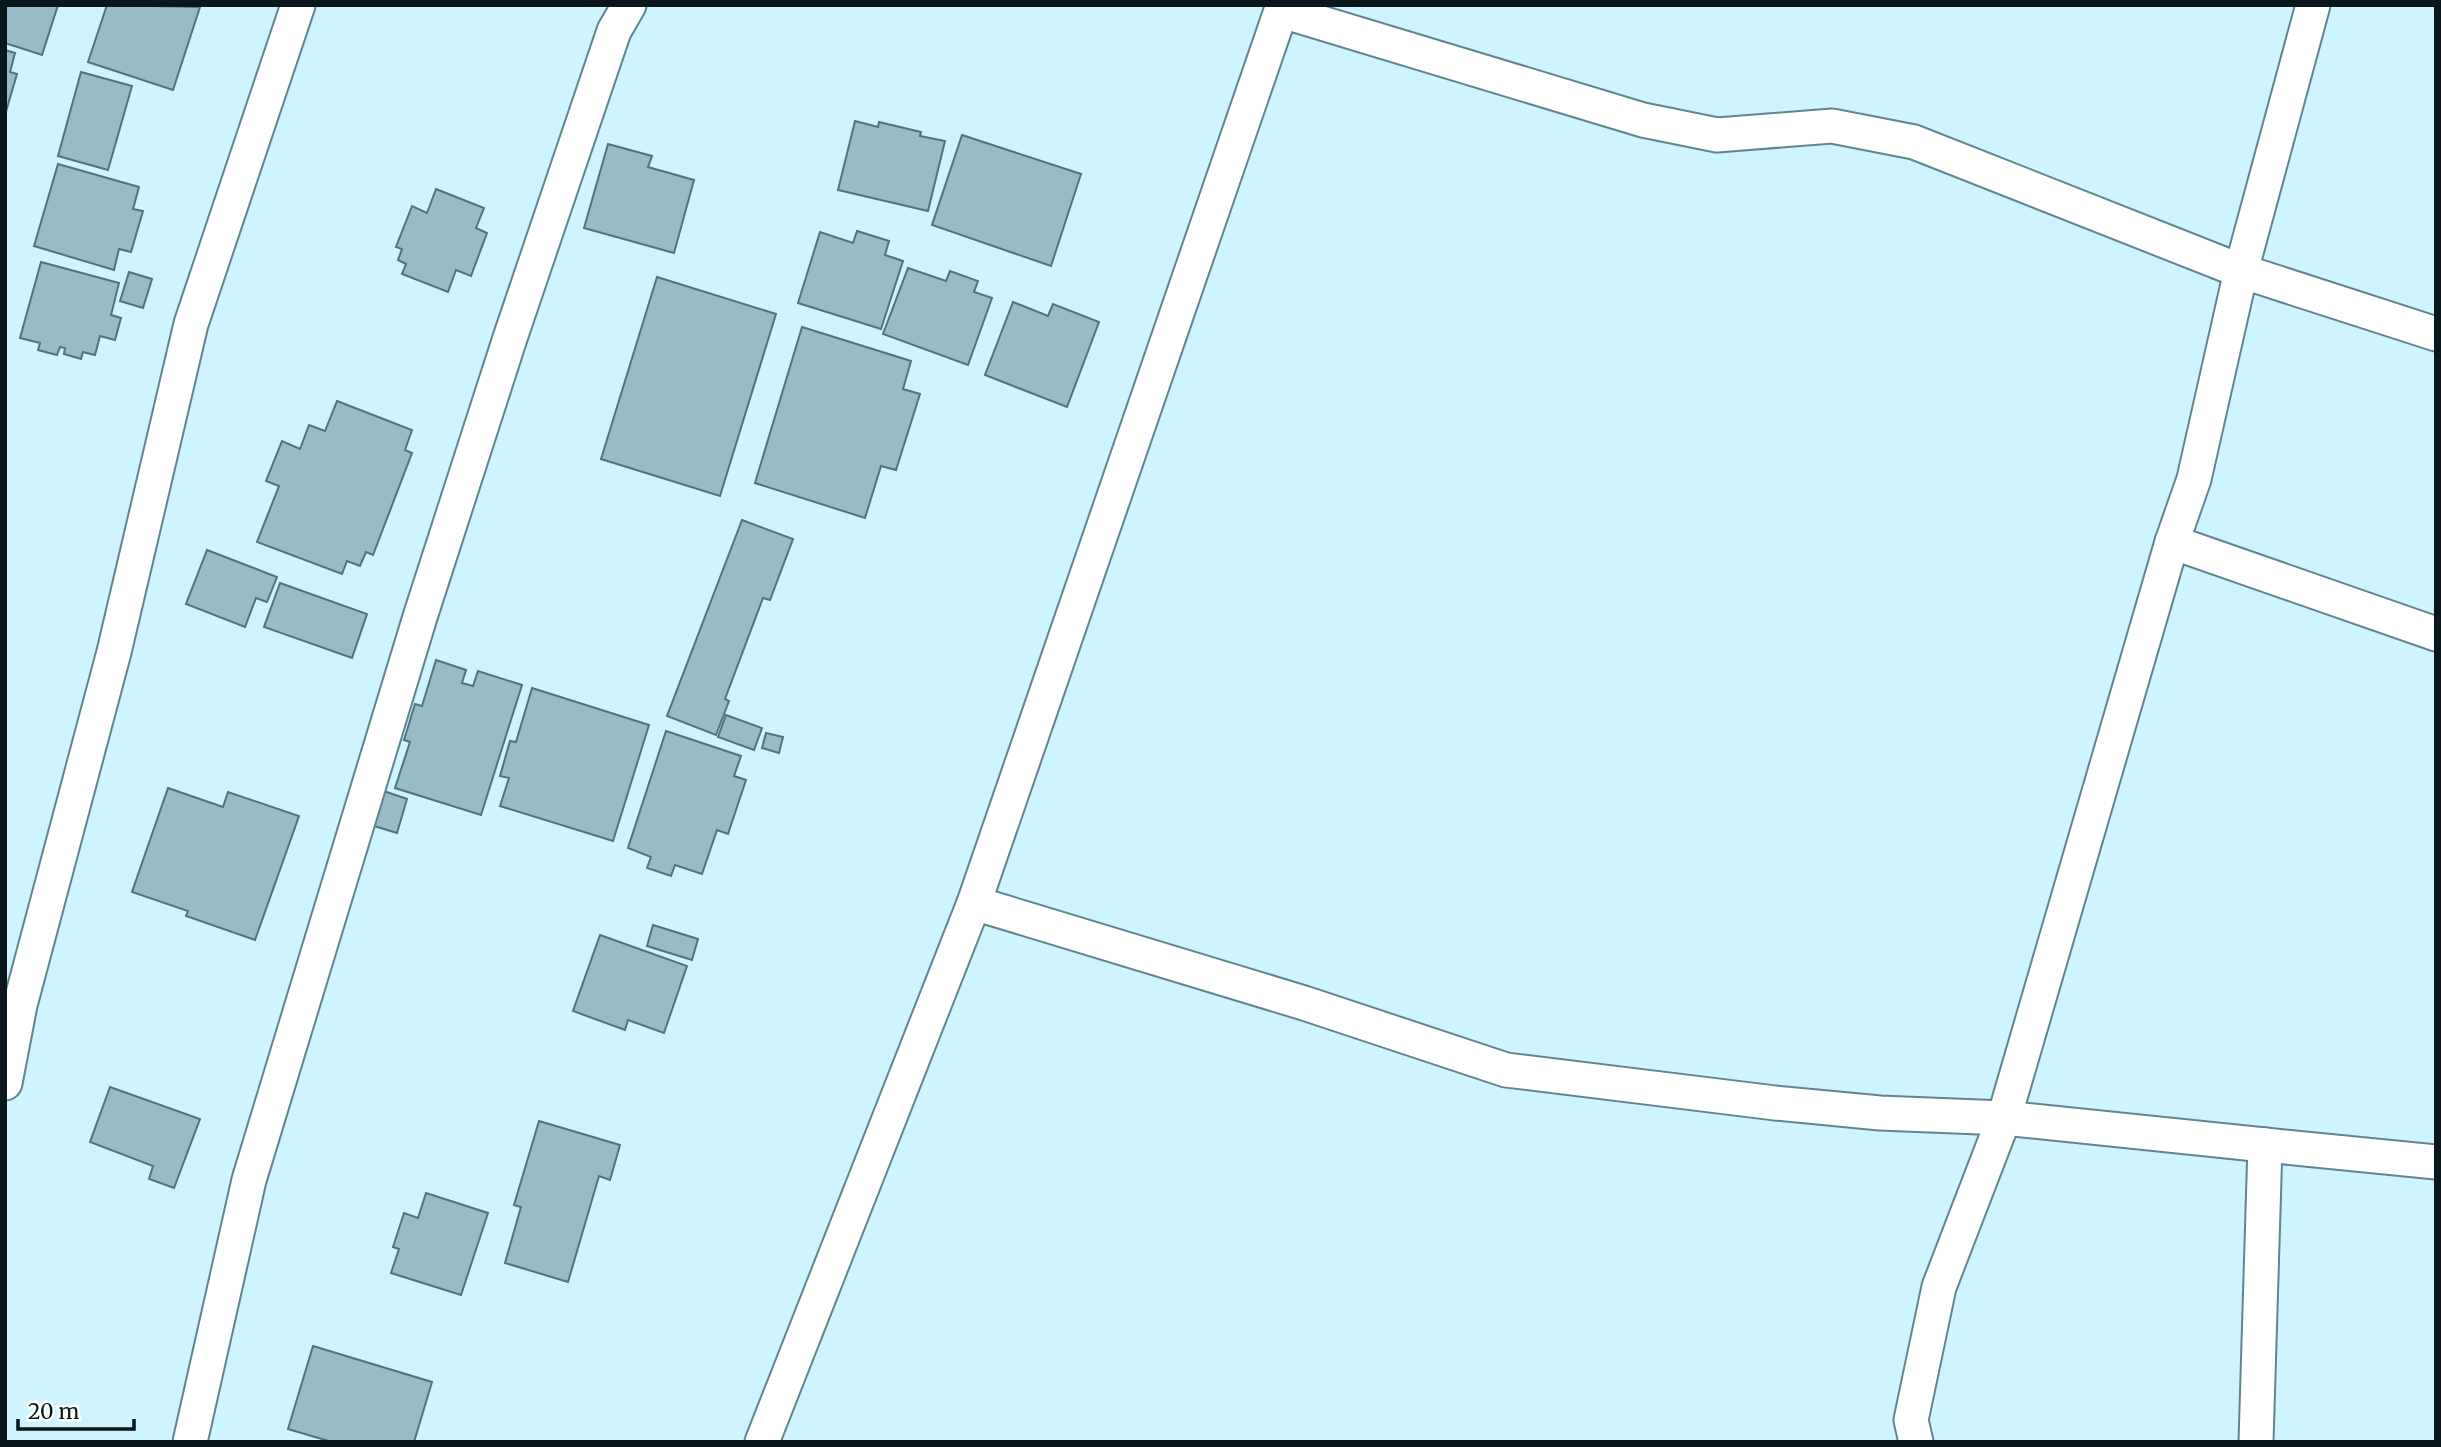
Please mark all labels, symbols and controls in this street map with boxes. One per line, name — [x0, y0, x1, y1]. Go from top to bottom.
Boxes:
scale bar — [18, 1388, 133, 1432]
text: 20 m — [28, 1398, 80, 1425]

